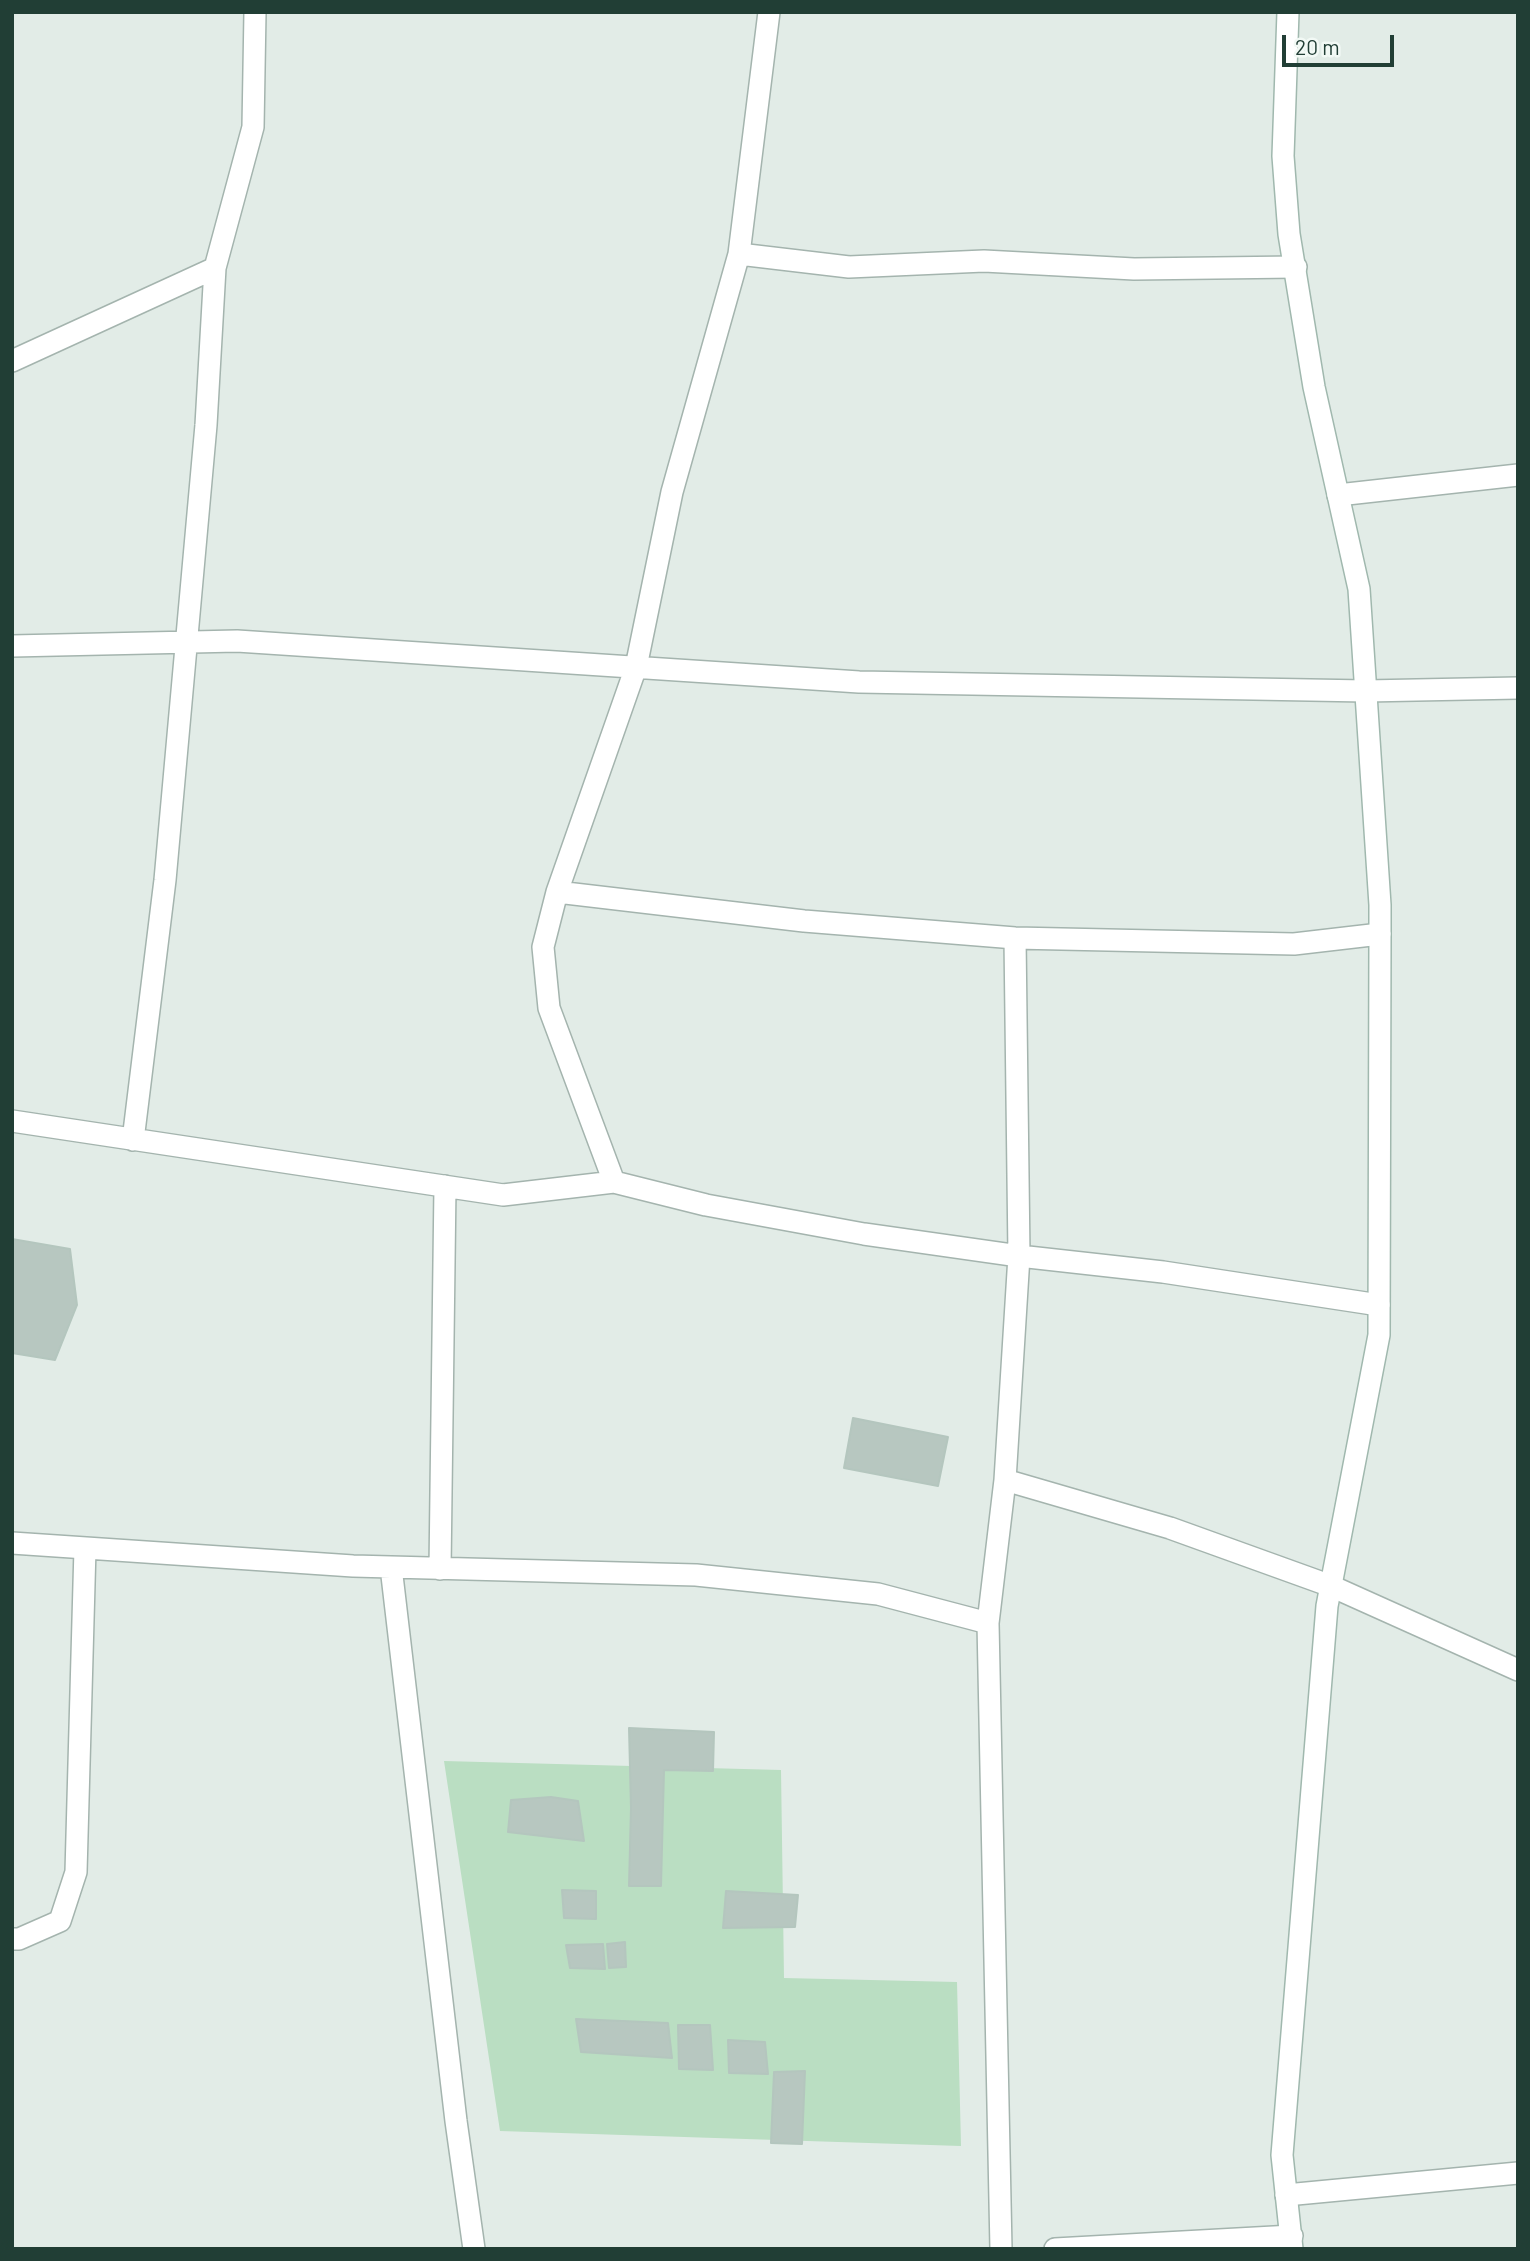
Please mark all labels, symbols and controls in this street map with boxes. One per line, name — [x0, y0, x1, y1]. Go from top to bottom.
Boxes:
scale bar — [1285, 21, 1397, 65]
text: 20 m — [1295, 34, 1340, 59]

